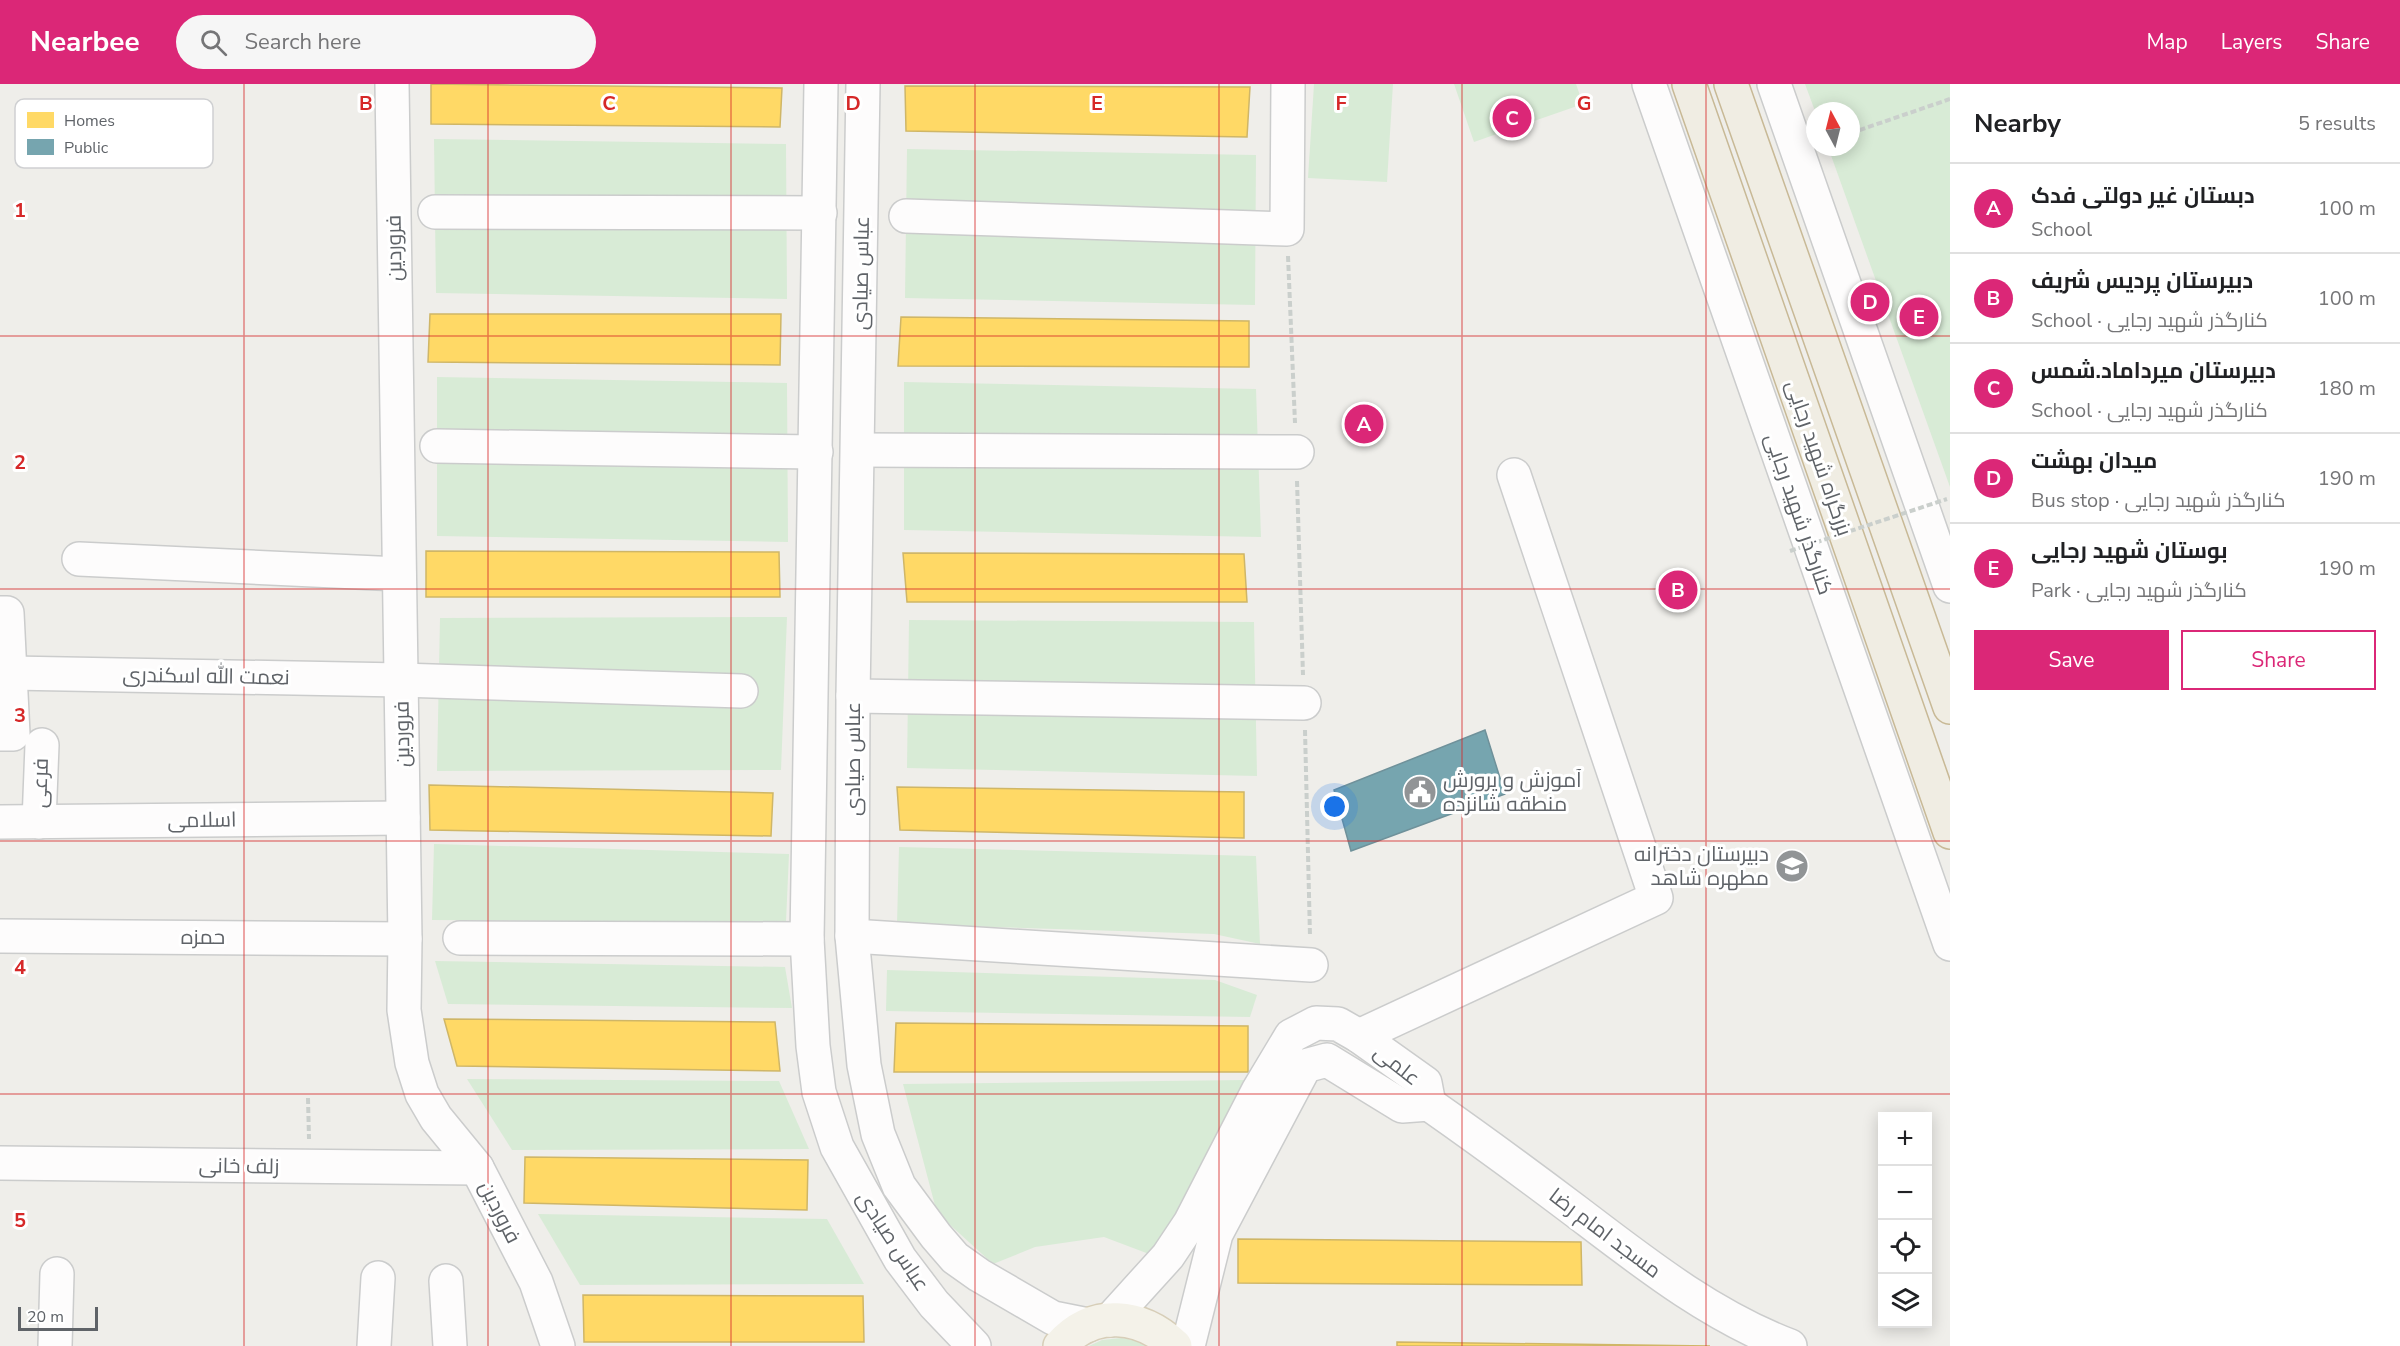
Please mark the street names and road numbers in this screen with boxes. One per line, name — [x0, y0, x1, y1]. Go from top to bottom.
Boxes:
street label: فروردین — [379, 215, 409, 281]
street label: عباس صیادی — [846, 216, 876, 330]
street label: بزرگراه شهید رجایی — [1779, 376, 1859, 540]
street label: کنارگذر شهید رجایی — [1758, 430, 1840, 598]
street label: نعمت الله اسکندری — [122, 661, 290, 691]
street label: فروردین — [387, 701, 417, 767]
street label: عباس صیادی — [839, 702, 867, 816]
street label: فرعی — [25, 758, 55, 808]
street label: اسلامی — [167, 805, 237, 835]
street label: حمزه — [181, 923, 225, 951]
street label: علمی — [1368, 1038, 1426, 1092]
street label: زلف خانی — [198, 1151, 280, 1181]
street label: فروردین — [472, 1176, 528, 1248]
street label: مسجد امام رضا — [1543, 1182, 1667, 1284]
street label: عباس صیادی — [850, 1185, 936, 1297]

